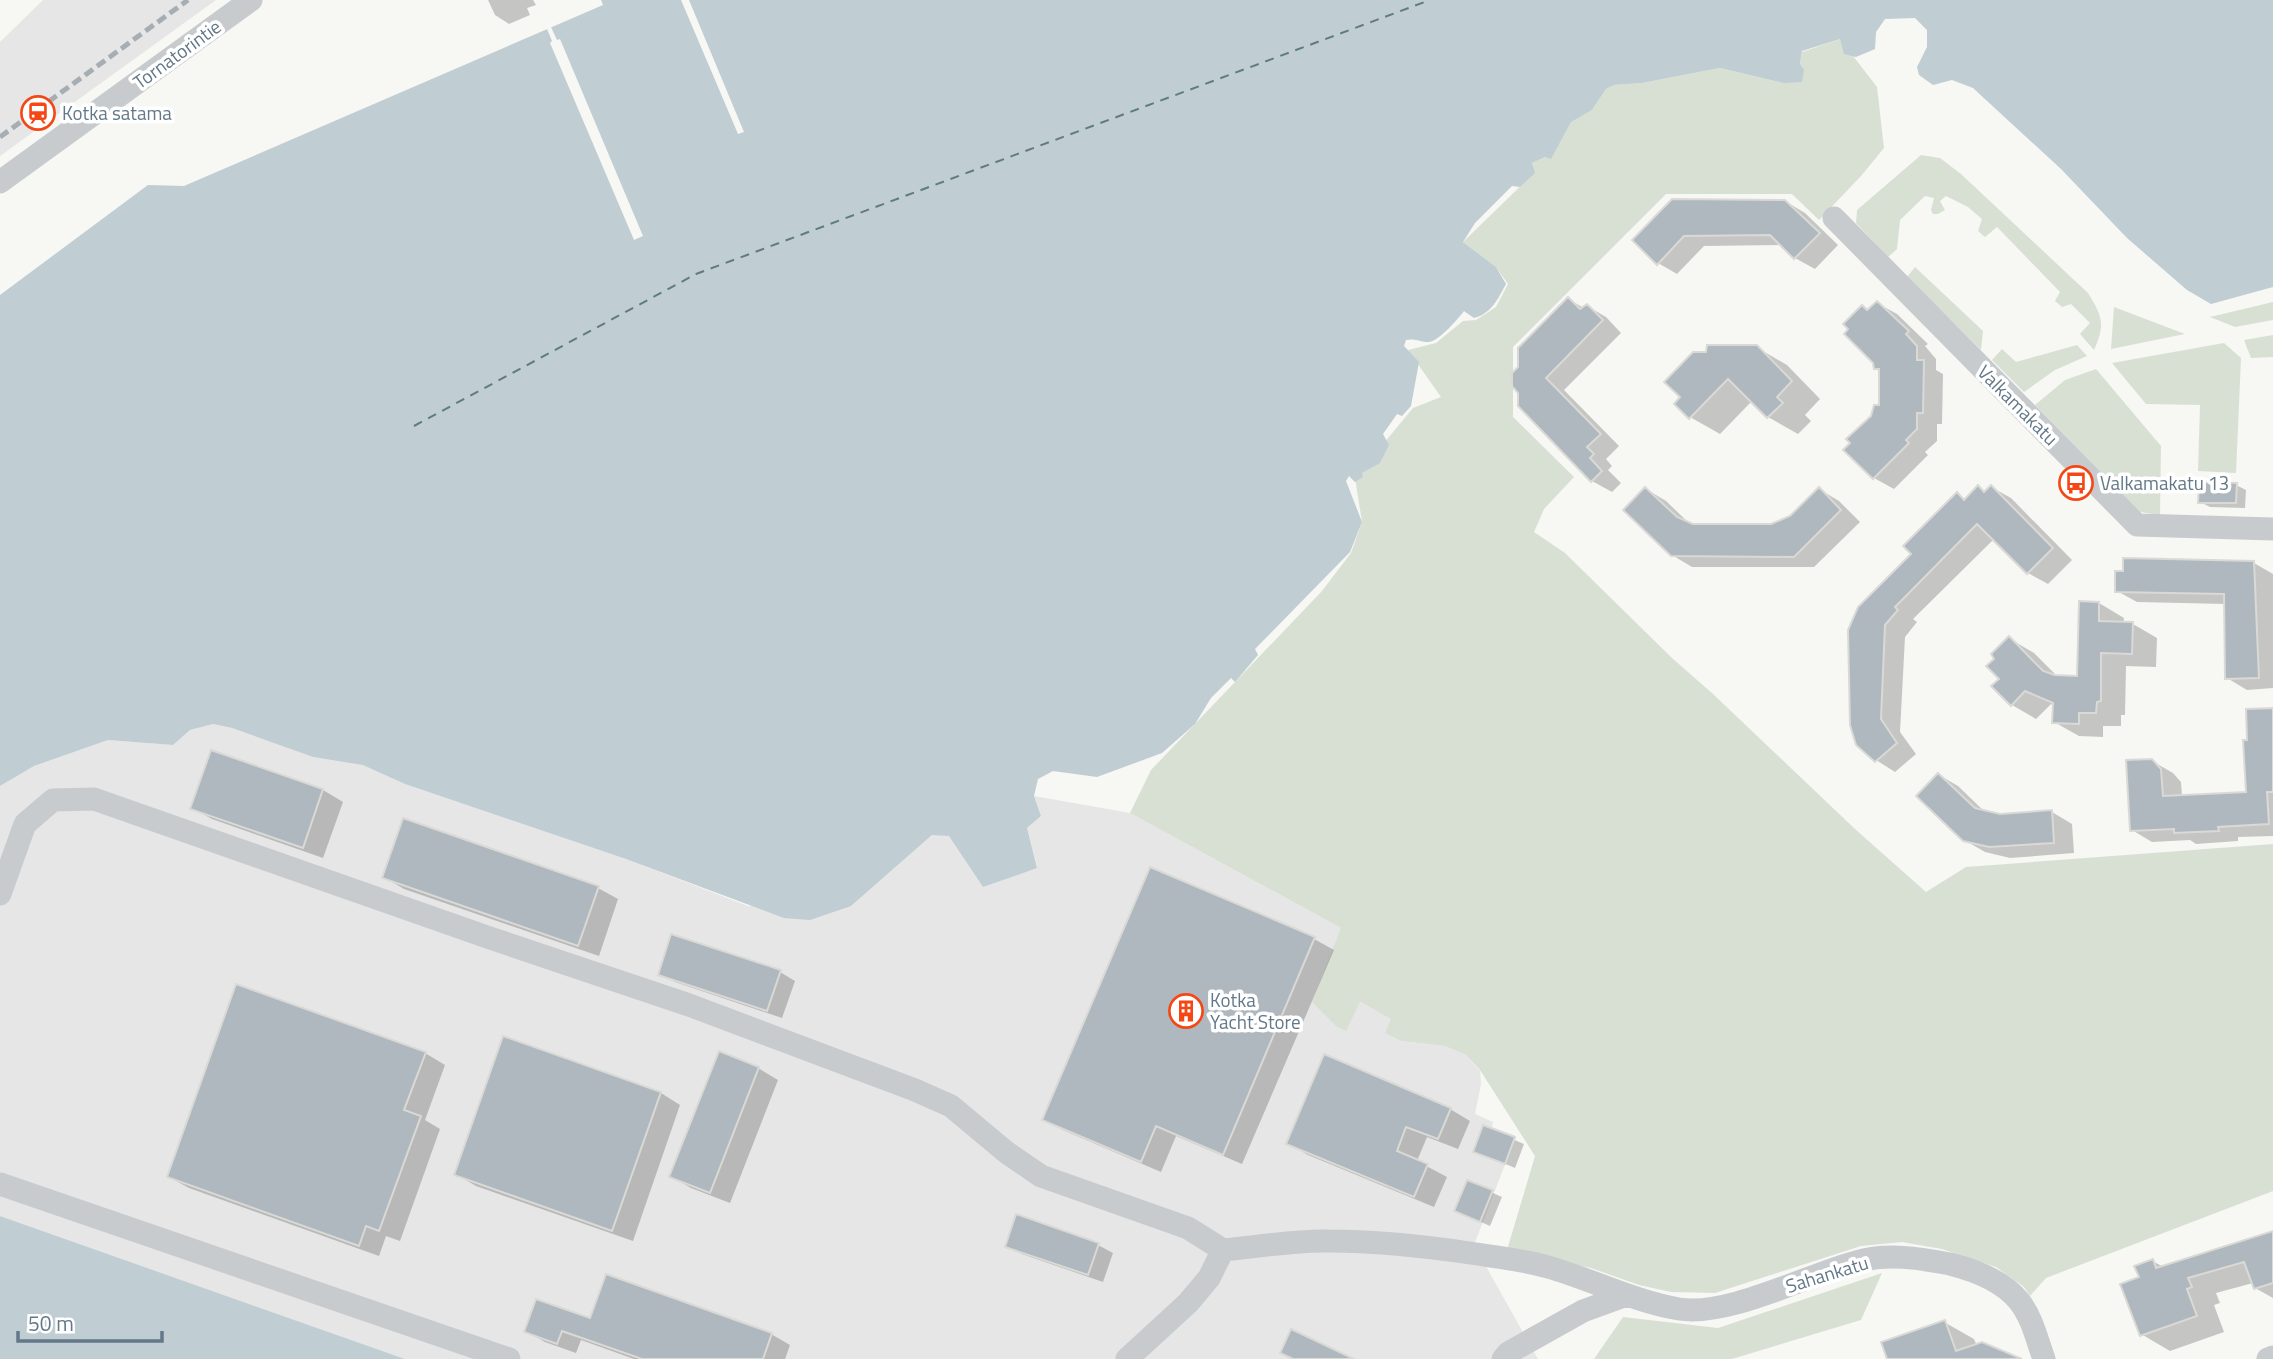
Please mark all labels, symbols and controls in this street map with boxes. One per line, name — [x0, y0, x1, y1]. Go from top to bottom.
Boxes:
street label: Tornatorintie — [127, 12, 227, 95]
station icon: Kotka satama — [19, 94, 57, 132]
place label: Kotka satama — [62, 98, 172, 127]
street label: Valkamakatu — [1971, 358, 2065, 452]
bus stop icon: Valkamakatu 13 — [2057, 464, 2095, 502]
place label: Valkamakatu 13 — [2100, 468, 2229, 497]
place label: Kotka Yacht Store — [1210, 985, 1301, 1036]
building icon: Kotka Yacht Store — [1167, 992, 1205, 1030]
street label: Sahankatu — [1782, 1247, 1872, 1300]
scale bar — [18, 1300, 161, 1344]
text: 50 m — [28, 1307, 74, 1339]

